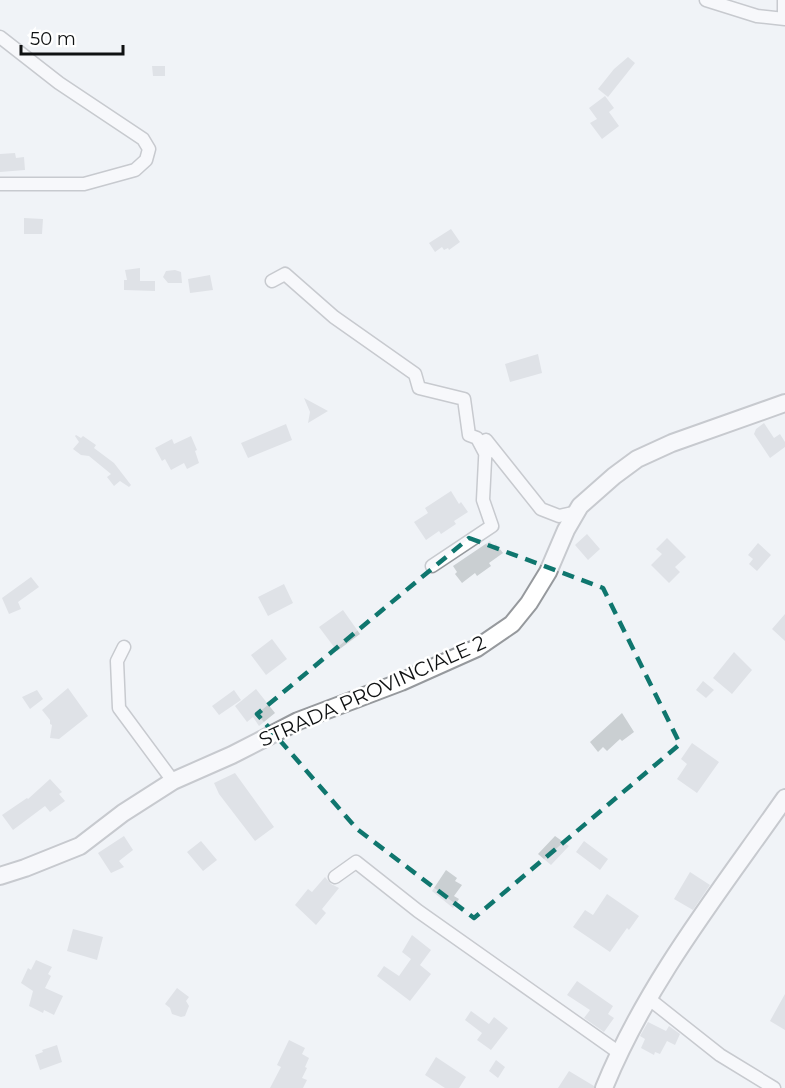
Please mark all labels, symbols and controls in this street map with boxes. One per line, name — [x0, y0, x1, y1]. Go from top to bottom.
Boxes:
scale bar — [21, 18, 123, 56]
text: 50 m — [30, 28, 76, 50]
street label: STRADA PROVINCIALE 2 — [255, 630, 489, 752]

